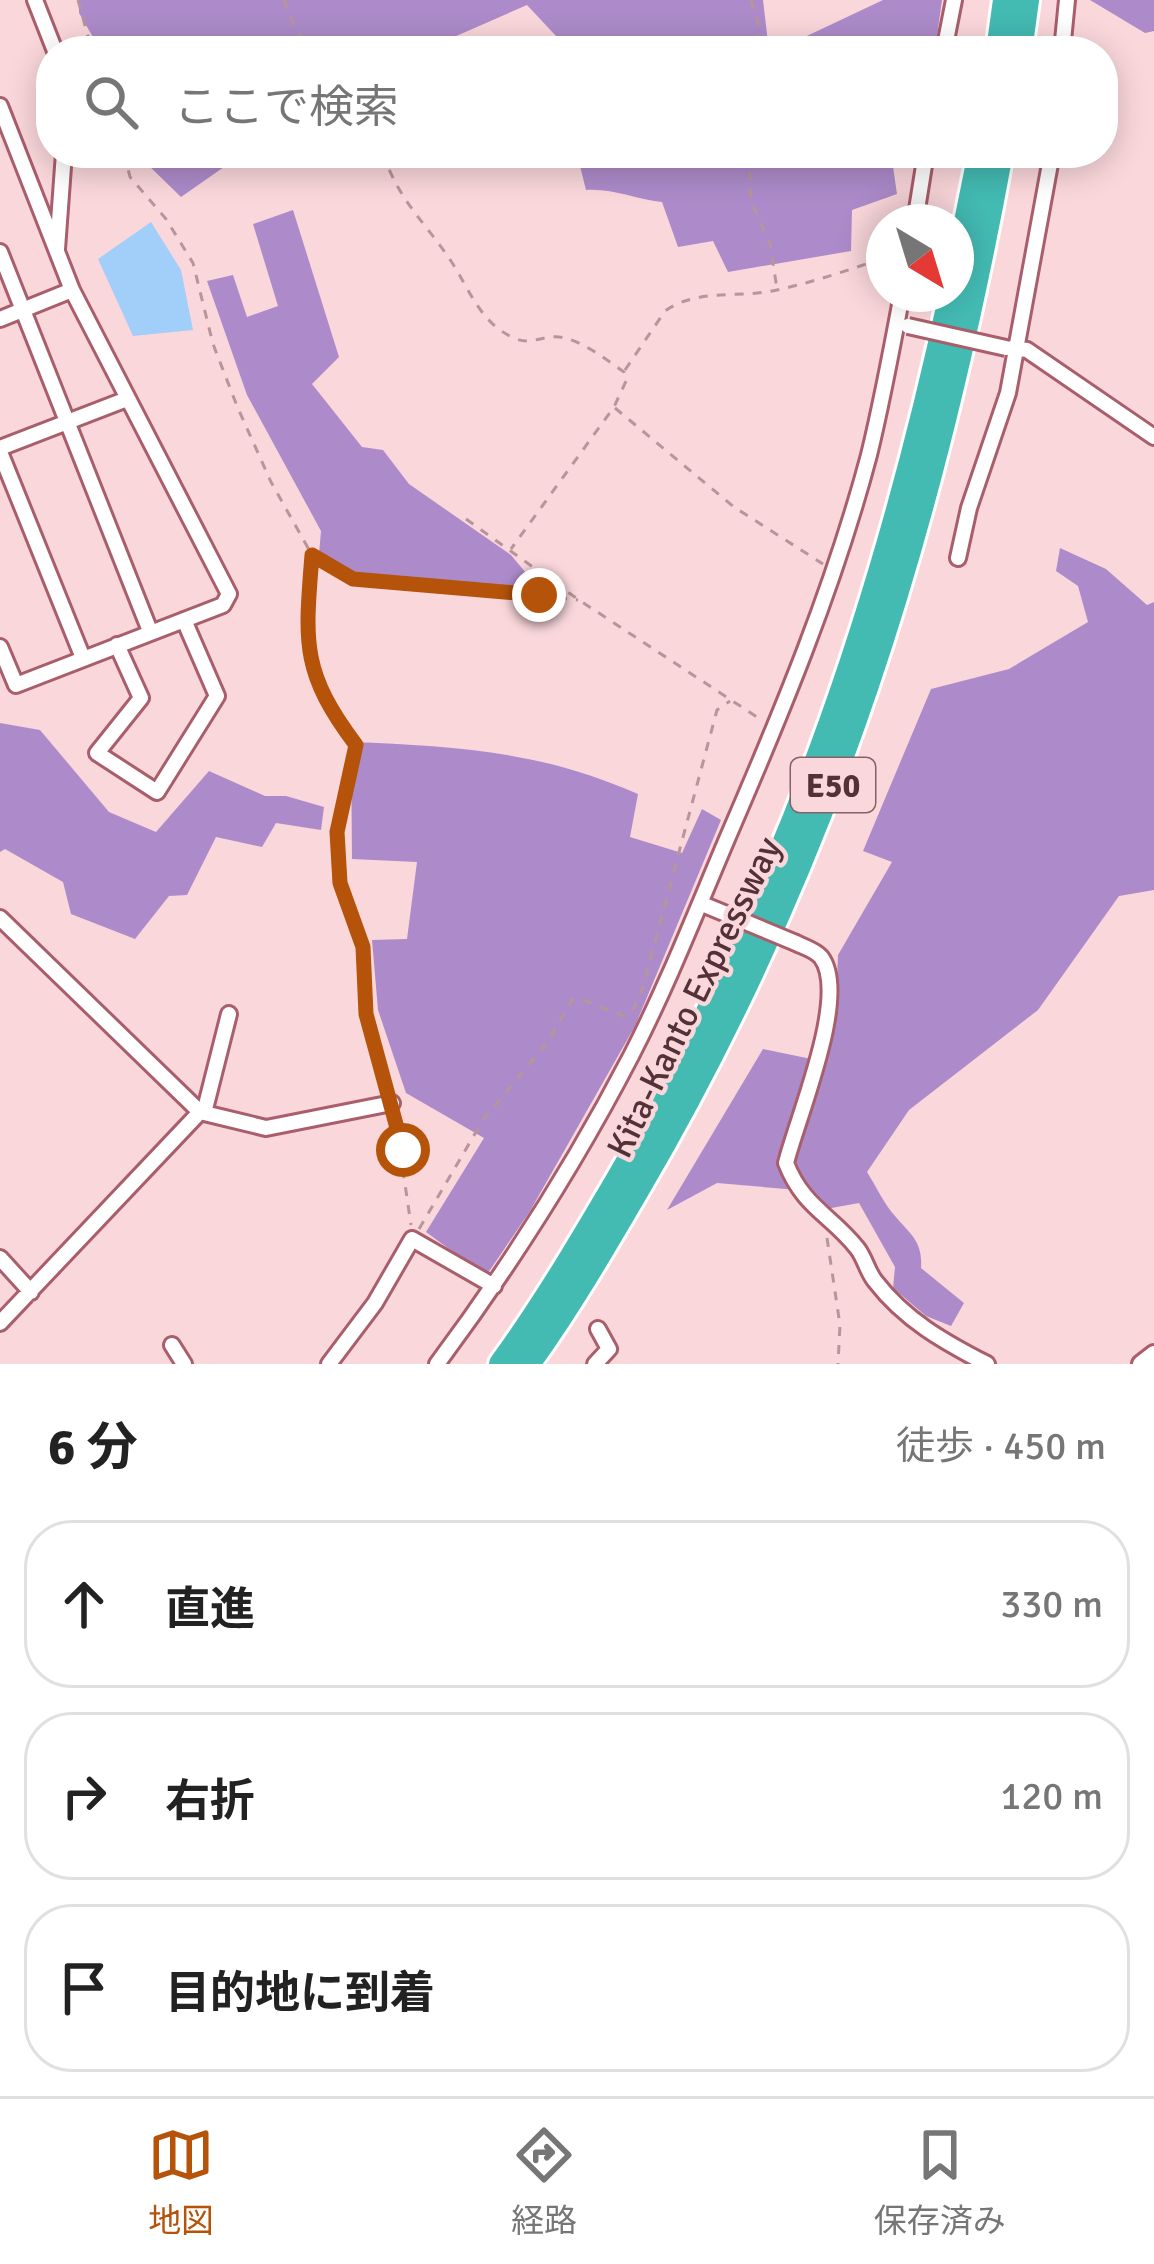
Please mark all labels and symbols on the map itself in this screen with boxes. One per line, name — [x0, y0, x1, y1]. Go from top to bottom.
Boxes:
north arrow — [866, 204, 974, 312]
route end — [512, 568, 566, 622]
road number: E50 — [791, 758, 875, 812]
street label: Kita-Kanto Expressway — [597, 830, 792, 1165]
route start — [376, 1123, 430, 1177]

